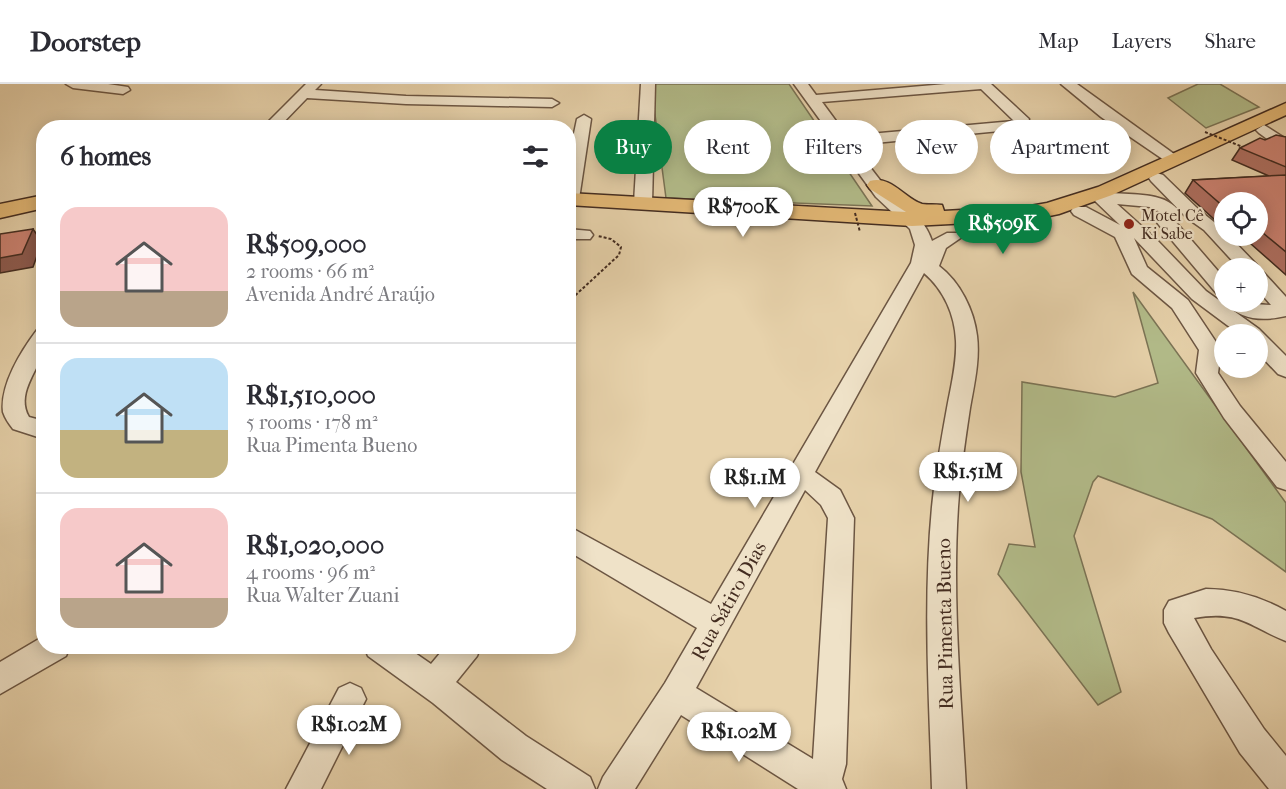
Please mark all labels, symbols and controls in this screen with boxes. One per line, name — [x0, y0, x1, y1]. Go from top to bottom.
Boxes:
text: Doorstep — [30, 25, 141, 58]
text: Map — [1038, 29, 1079, 53]
text: Layers — [1112, 29, 1171, 53]
text: Share — [1204, 29, 1256, 53]
chip: Buy — [594, 120, 672, 174]
chip: Rent — [684, 120, 771, 174]
chip: Filters — [783, 120, 883, 174]
chip: New — [895, 120, 978, 174]
chip: Apartment — [990, 120, 1131, 174]
icon: filters — [519, 140, 552, 173]
text: 6 homes — [60, 141, 151, 172]
pin: R$700K — [694, 187, 792, 238]
map controls — [1214, 192, 1268, 378]
button: locate — [1214, 192, 1268, 246]
text: R$700K — [707, 195, 779, 218]
pin: R$509K — [954, 204, 1052, 255]
place label: Motel Cê Ki Sabe — [1141, 206, 1204, 243]
text: R$509K — [968, 212, 1038, 235]
marker: Motel Cê Ki Sabe — [1122, 217, 1136, 231]
text: R$509,000 — [246, 229, 367, 260]
icon: home — [108, 231, 180, 303]
button: + — [1214, 258, 1268, 312]
text: 2 rooms · 66 m² — [246, 260, 374, 283]
text: Avenida André Araújo — [246, 283, 435, 306]
button: − — [1214, 324, 1268, 378]
text: R$1,510,000 — [246, 380, 376, 411]
icon: home — [108, 382, 180, 454]
text: 5 rooms · 178 m² — [246, 411, 378, 434]
text: Rua Pimenta Bueno — [246, 434, 417, 457]
pin: R$1.51M — [913, 452, 1023, 503]
pin: R$1.1M — [706, 458, 804, 509]
text: R$1.51M — [933, 460, 1003, 483]
text: R$1.1M — [724, 466, 786, 489]
text: R$1,020,000 — [246, 530, 384, 561]
icon: home — [108, 532, 180, 604]
street label: Rua Sátiro Dias — [687, 538, 771, 664]
street label: Rua Pimenta Bueno — [932, 538, 958, 710]
text: 4 rooms · 96 m² — [246, 561, 375, 584]
text: Rua Walter Zuani — [246, 584, 399, 607]
pin: R$1.02M — [294, 705, 404, 756]
pin: R$1.02M — [684, 712, 794, 763]
text: R$1.02M — [311, 713, 387, 736]
text: R$1.02M — [701, 720, 777, 743]

